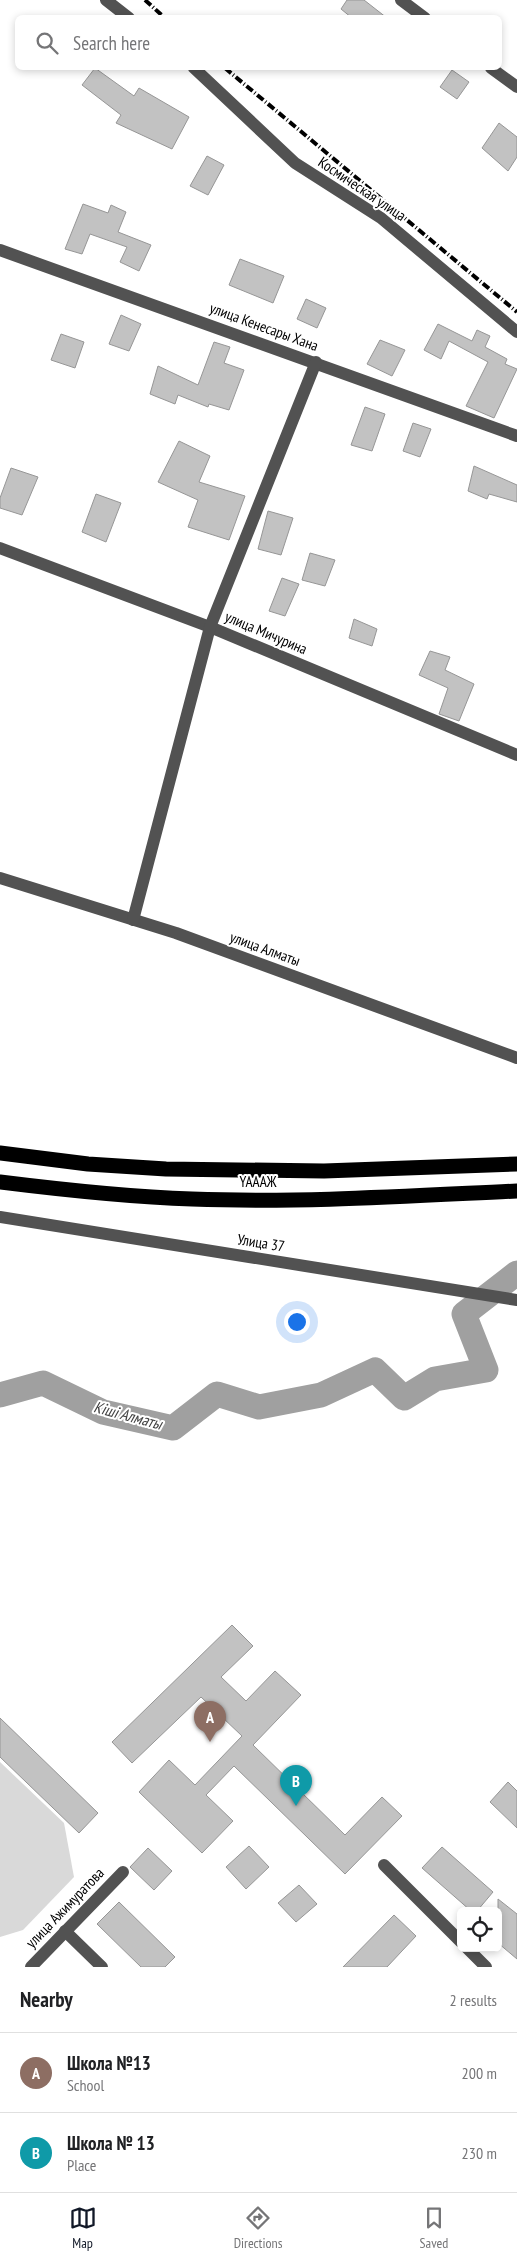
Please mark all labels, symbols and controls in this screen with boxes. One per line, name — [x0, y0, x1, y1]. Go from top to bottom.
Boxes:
search box — [15, 15, 502, 70]
icon: search — [33, 29, 61, 57]
text: Search here — [73, 31, 150, 55]
street label: Космическая улица — [315, 152, 410, 225]
street label: улица Кенесары Хана — [207, 298, 321, 355]
street label: улица Мичурина — [222, 607, 310, 658]
street label: улица Алматы — [227, 927, 303, 970]
street label: ҮАААЖ — [239, 1172, 277, 1191]
street label: Улица 37 — [236, 1229, 286, 1256]
your location — [284, 1309, 310, 1335]
water label: Кіші Алматы — [92, 1396, 166, 1434]
pin: A — [194, 1701, 226, 1742]
pin: B — [280, 1765, 312, 1806]
street label: улица Ажимуратова — [22, 1864, 108, 1952]
map controls — [457, 1907, 502, 1952]
button: locate — [457, 1907, 502, 1952]
text: Nearby — [20, 1986, 73, 2013]
text: 2 results — [450, 1990, 497, 2010]
text: Школа №13 — [67, 2051, 151, 2075]
text: A — [32, 2063, 40, 2083]
text: 200 m — [462, 2063, 497, 2083]
text: School — [67, 2075, 104, 2095]
text: Школа № 13 — [67, 2131, 155, 2155]
text: B — [32, 2143, 40, 2163]
text: 230 m — [462, 2143, 497, 2163]
text: Place — [67, 2155, 96, 2175]
tab: Map — [69, 2204, 97, 2252]
tab: Directions — [234, 2204, 282, 2252]
tab: Saved — [420, 2204, 448, 2252]

